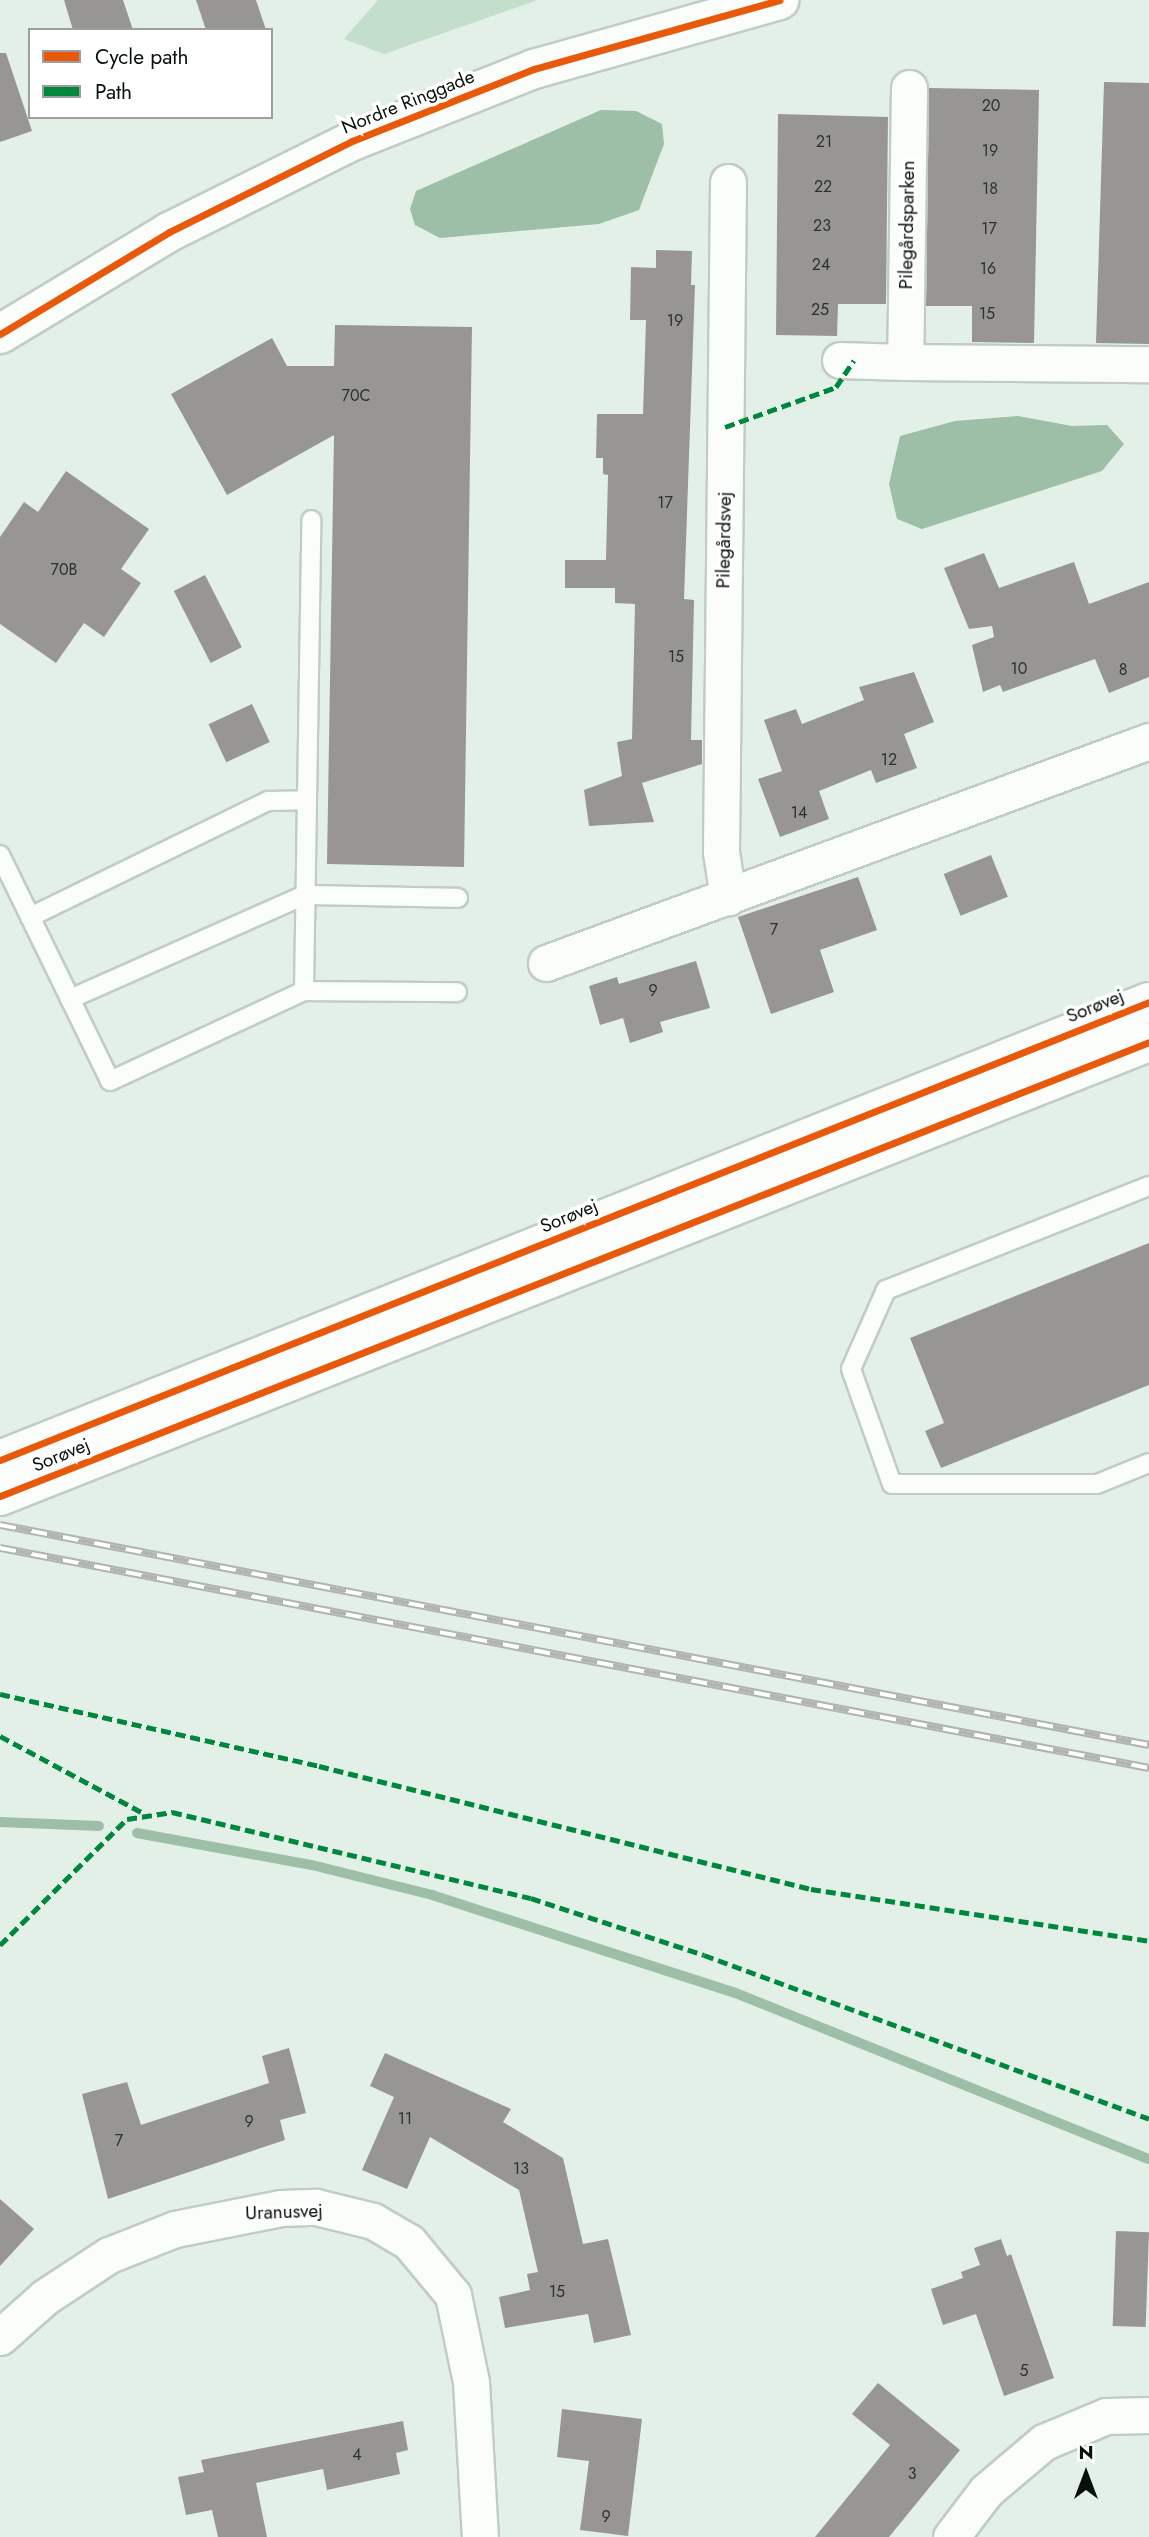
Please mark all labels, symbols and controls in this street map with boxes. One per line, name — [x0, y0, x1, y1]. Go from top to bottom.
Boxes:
legend — [28, 28, 273, 119]
text: Cycle path — [95, 42, 188, 72]
street label: Nordre Ringgade — [338, 65, 478, 139]
text: Path — [95, 77, 132, 107]
house number: 20 — [982, 96, 1000, 116]
house number: 21 — [816, 132, 832, 152]
house number: 19 — [982, 141, 998, 161]
street label: Pilegårdsparken — [894, 160, 920, 290]
house number: 22 — [814, 177, 832, 197]
house number: 18 — [982, 179, 998, 199]
house number: 23 — [813, 216, 831, 236]
house number: 17 — [981, 219, 997, 239]
house number: 24 — [812, 255, 830, 275]
house number: 16 — [980, 259, 996, 279]
house number: 25 — [811, 300, 829, 320]
house number: 15 — [979, 304, 995, 324]
house number: 19 — [667, 311, 683, 331]
house number: 70C — [342, 386, 370, 406]
street label: Pilegårdsvej — [712, 491, 736, 589]
house number: 17 — [657, 493, 673, 513]
house number: 70B — [51, 560, 77, 580]
house number: 15 — [668, 647, 684, 667]
house number: 10 — [1011, 659, 1027, 679]
house number: 8 — [1119, 660, 1127, 680]
house number: 12 — [881, 750, 897, 770]
house number: 14 — [791, 803, 807, 823]
house number: 7 — [770, 920, 778, 940]
house number: 9 — [648, 981, 658, 1001]
street label: Sorøvej — [1063, 984, 1127, 1028]
street label: Sorøvej — [537, 1194, 601, 1238]
street label: Sorøvej — [29, 1433, 93, 1477]
house number: 11 — [398, 2109, 412, 2129]
house number: 9 — [244, 2112, 254, 2132]
house number: 7 — [115, 2131, 123, 2151]
house number: 13 — [513, 2159, 529, 2179]
street label: Uranusvej — [245, 2199, 323, 2225]
house number: 15 — [549, 2282, 565, 2302]
house number: 5 — [1019, 2361, 1029, 2381]
north arrow — [1051, 2439, 1121, 2509]
text: N — [1078, 2439, 1094, 2466]
house number: 4 — [352, 2445, 362, 2465]
house number: 3 — [908, 2464, 916, 2484]
house number: 9 — [601, 2507, 611, 2527]

